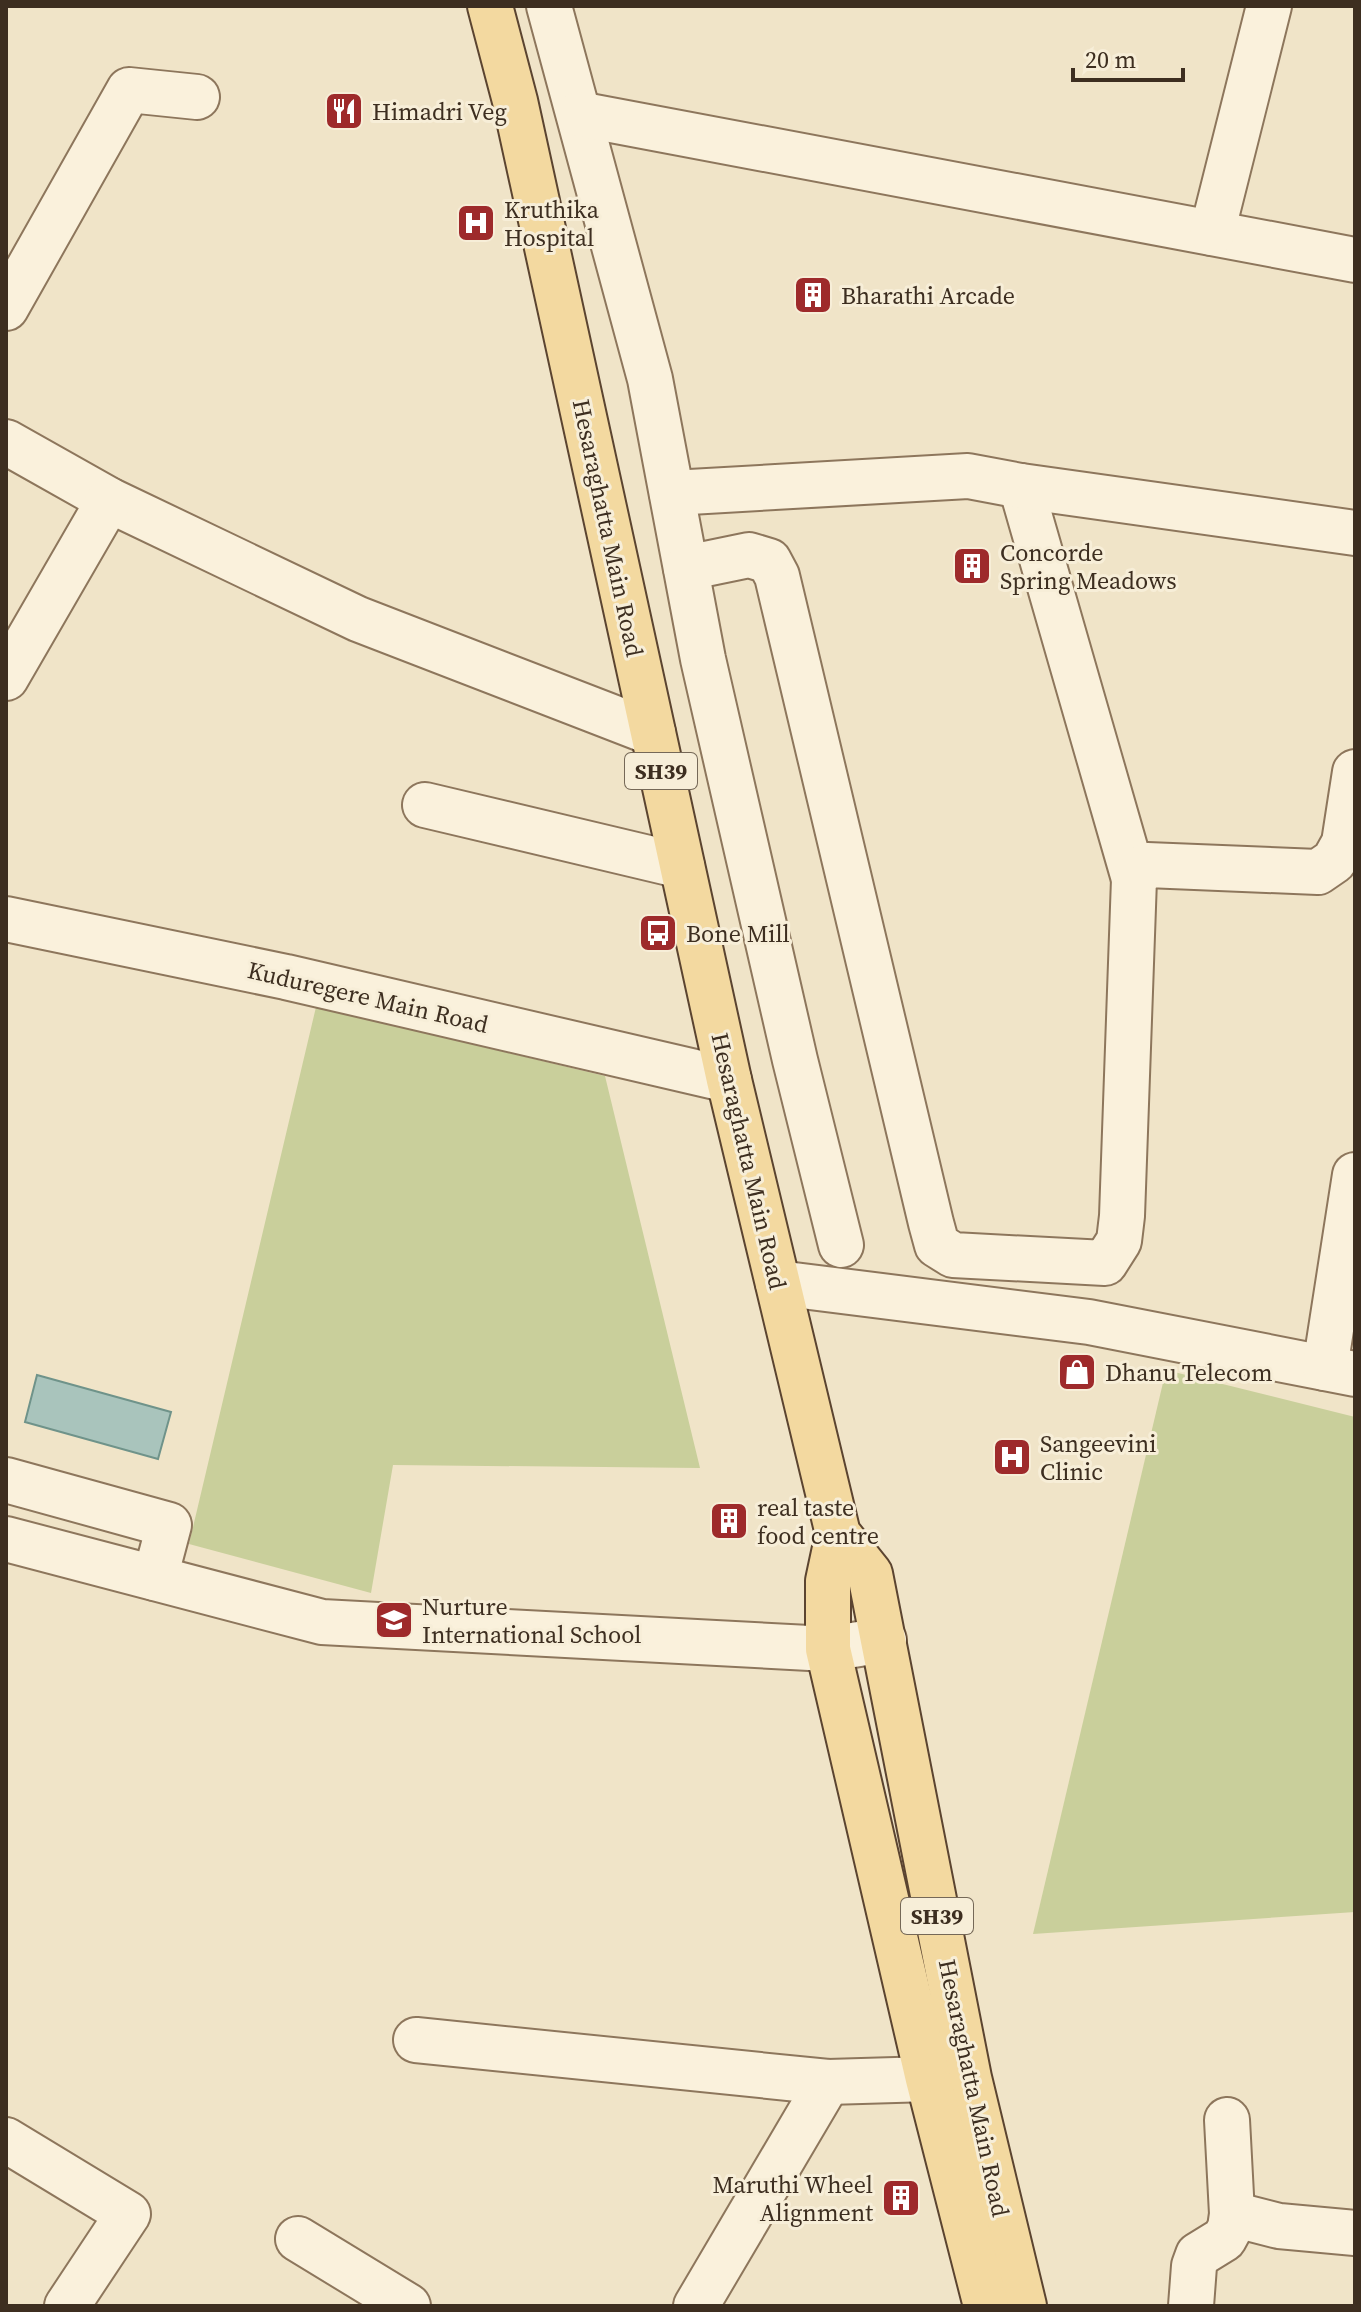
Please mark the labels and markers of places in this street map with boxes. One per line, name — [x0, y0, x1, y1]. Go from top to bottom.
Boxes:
restaurant icon: Himadri Veg — [323, 90, 365, 132]
place label: Himadri Veg — [372, 95, 507, 128]
place label: Kruthika Hospital — [504, 193, 600, 254]
hospital icon: Kruthika Hospital — [455, 202, 497, 244]
building icon: Bharathi Arcade — [792, 274, 834, 316]
place label: Bharathi Arcade — [841, 279, 1015, 312]
place label: Concorde Spring Meadows — [1000, 536, 1177, 597]
building icon: Concorde Spring Meadows — [951, 545, 993, 587]
bus stop icon: Bone Mill — [637, 912, 679, 954]
place label: Bone Mill — [686, 917, 790, 950]
shop icon: Dhanu Telecom — [1056, 1351, 1098, 1393]
place label: Dhanu Telecom — [1105, 1356, 1273, 1389]
place label: Sangeevini Clinic — [1040, 1427, 1156, 1488]
hospital icon: Sangeevini Clinic — [991, 1436, 1033, 1478]
place label: real taste food centre — [757, 1491, 879, 1552]
building icon: real taste food centre — [708, 1500, 750, 1542]
place label: Nurture International School — [422, 1590, 641, 1651]
school or university icon: Nurture International School — [373, 1599, 415, 1641]
place label: Maruthi Wheel Alignment — [712, 2168, 873, 2229]
building icon: Maruthi Wheel Alignment — [880, 2177, 922, 2219]

